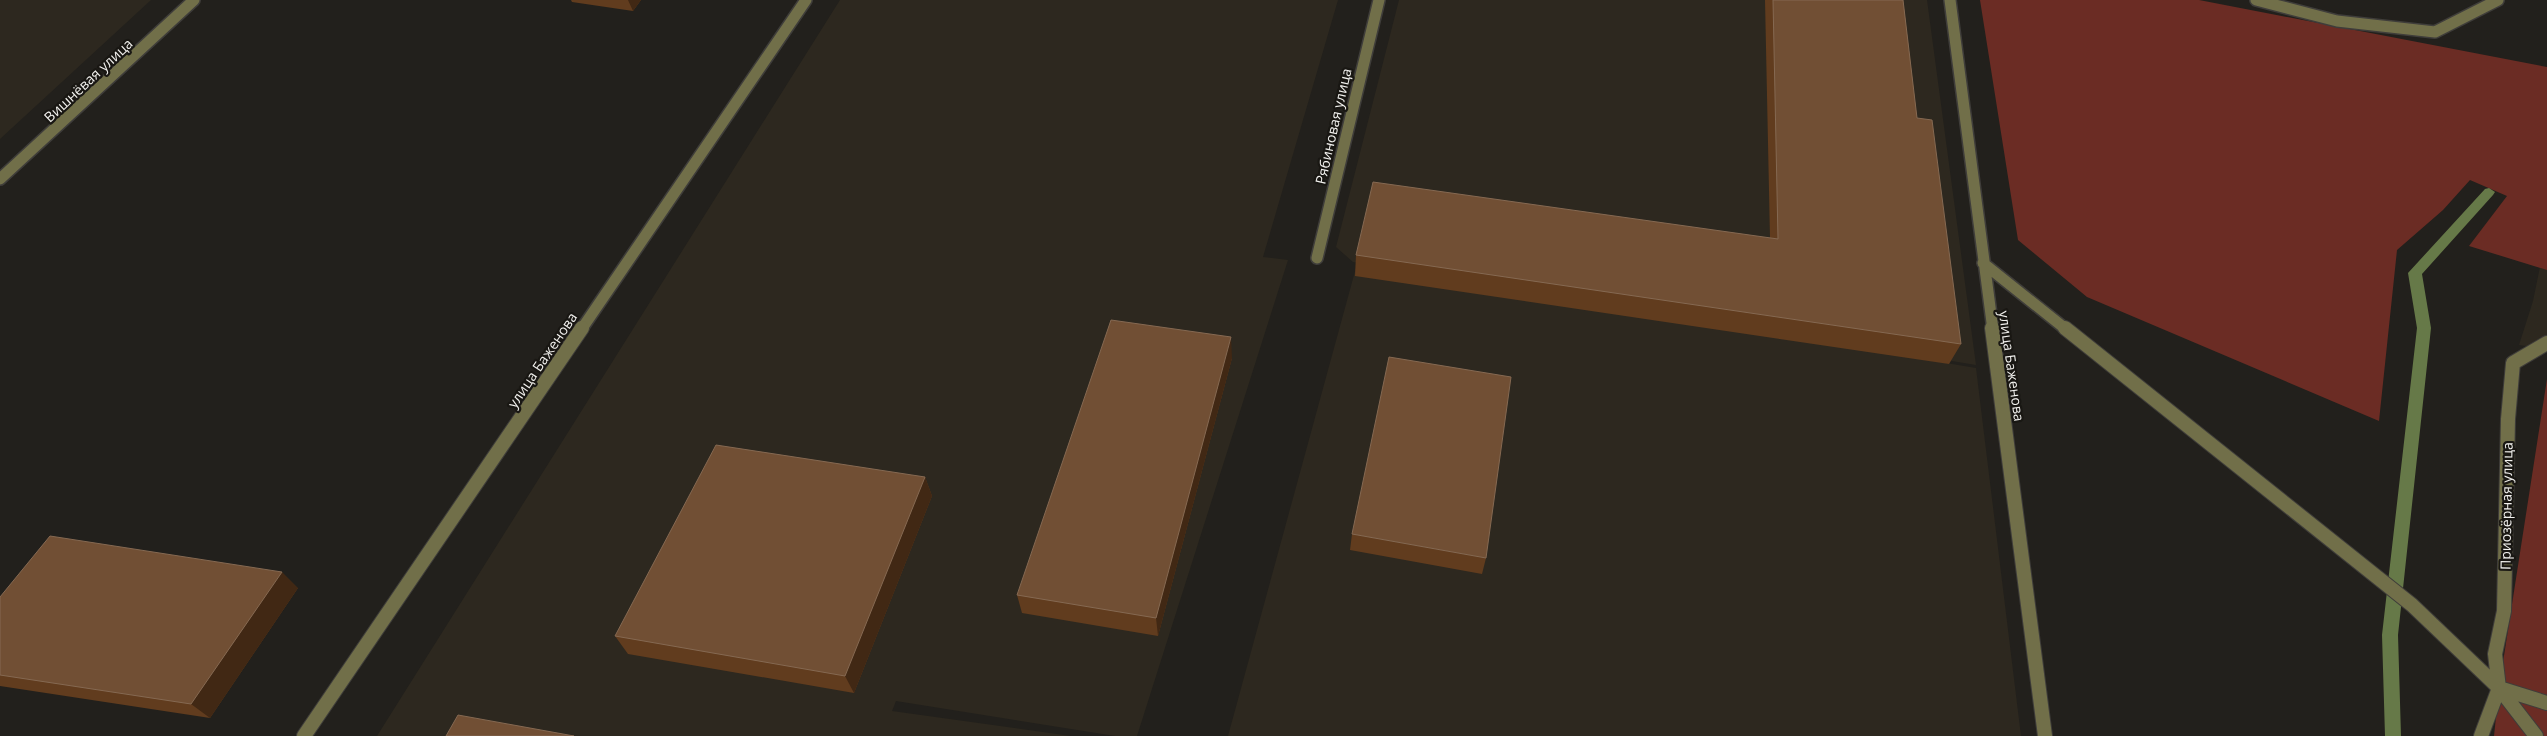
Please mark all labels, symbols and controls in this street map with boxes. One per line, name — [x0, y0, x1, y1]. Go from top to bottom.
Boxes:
street label: Вишнёвая улица — [40, 34, 136, 126]
street label: Рябиновая улица — [1310, 66, 1356, 186]
street label: улица Баженова — [503, 308, 581, 412]
street label: улица Баженова — [1995, 309, 2029, 423]
street label: Приозёрная улица — [2495, 442, 2517, 570]

